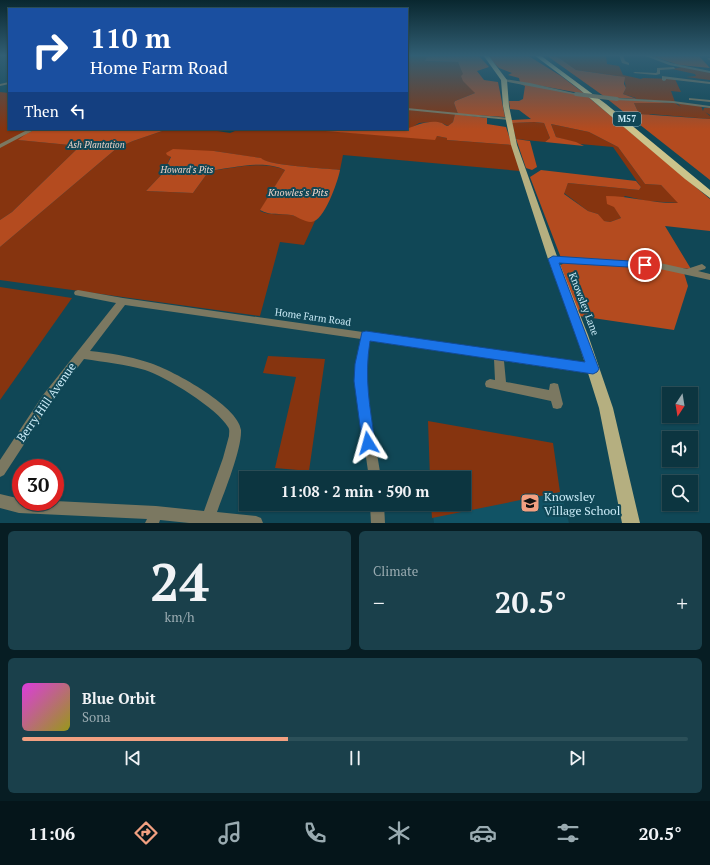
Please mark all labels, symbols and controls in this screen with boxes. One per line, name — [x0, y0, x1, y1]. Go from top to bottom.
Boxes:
text: 110 m — [90, 19, 171, 56]
icon: right — [24, 24, 76, 76]
text: Home Farm Road — [90, 55, 228, 79]
icon: left — [67, 100, 89, 122]
text: Then — [24, 101, 59, 121]
road number: M57 — [613, 112, 641, 126]
park label: Ash Plantation — [66, 139, 125, 151]
park label: Howard's Pits — [160, 164, 214, 176]
park label: Knowles's Pits — [267, 186, 328, 199]
pin — [628, 248, 662, 282]
icon: arrive — [634, 254, 656, 276]
street label: Knowsley Lane — [566, 271, 602, 337]
street label: Home Farm Road — [274, 305, 352, 329]
street label: Berry Hill Avenue — [13, 359, 79, 445]
north arrow — [662, 387, 698, 423]
map controls — [662, 387, 698, 511]
position arrow — [347, 422, 389, 464]
button: sound — [662, 431, 698, 467]
speed limit sign: 30 — [12, 459, 64, 511]
button: search — [662, 475, 698, 511]
text: 11:08 · 2 min · 590 m — [281, 481, 429, 501]
place label: Knowsley Village School — [544, 489, 621, 518]
school or university icon: Knowsley Village School — [519, 492, 541, 514]
text: 24 — [150, 547, 209, 616]
text: Climate — [373, 562, 418, 580]
text: 20.5° — [494, 582, 567, 622]
text: − — [373, 588, 385, 617]
text: + — [676, 588, 688, 617]
text: km/h — [164, 608, 195, 626]
text: Blue Orbit — [82, 688, 156, 708]
text: Sona — [82, 708, 110, 726]
icon: previous — [122, 747, 144, 769]
icon: pause — [344, 747, 366, 769]
icon: next — [566, 747, 588, 769]
icon: directions — [132, 819, 160, 847]
icon: music — [216, 819, 244, 847]
icon: phone — [301, 819, 329, 847]
icon: climate — [385, 819, 413, 847]
icon: car — [469, 819, 497, 847]
icon: filters — [554, 819, 582, 847]
text: 11:06 — [28, 821, 75, 845]
text: 20.5° — [638, 821, 682, 845]

